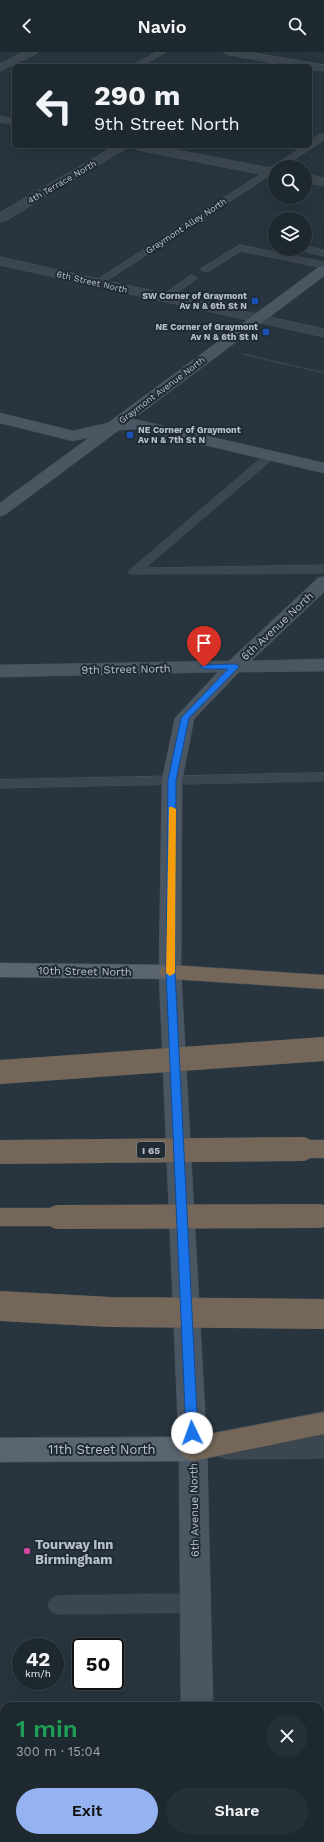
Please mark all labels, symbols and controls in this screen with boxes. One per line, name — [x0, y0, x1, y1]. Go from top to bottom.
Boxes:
icon: back — [16, 15, 38, 37]
icon: search — [286, 15, 308, 37]
text: Navio — [138, 16, 186, 37]
text: 290 m — [94, 79, 180, 112]
icon: left — [28, 80, 80, 132]
text: 9th Street North — [94, 113, 240, 134]
street label: 4th Terrace North — [26, 158, 98, 206]
map controls — [268, 160, 312, 256]
button: search — [268, 160, 312, 204]
street label: Graymont Alley North — [144, 196, 228, 256]
button: layers — [268, 212, 312, 256]
street label: 6th Street North — [55, 269, 129, 295]
place label: SW Corner of Graymont Av N & 6th St N — [142, 291, 247, 311]
marker: SW Corner of Graymont Av N & 6th St N — [250, 296, 260, 306]
place label: NE Corner of Graymont Av N & 6th St N — [155, 322, 258, 342]
marker: NE Corner of Graymont Av N & 6th St N — [261, 327, 271, 337]
street label: Graymont Avenue North — [117, 354, 207, 426]
place label: NE Corner of Graymont Av N & 7th St N — [138, 425, 241, 445]
marker: NE Corner of Graymont Av N & 7th St N — [125, 430, 135, 440]
street label: 6th Avenue North — [238, 589, 316, 663]
pin — [187, 626, 221, 667]
icon: arrive — [193, 632, 215, 654]
street label: 9th Street North — [81, 662, 171, 677]
street label: 10th Street North — [38, 964, 132, 979]
road number: I 65 — [137, 1142, 165, 1158]
position arrow — [171, 1412, 213, 1454]
street label: 11th Street North — [48, 1442, 156, 1457]
street label: 6th Avenue North — [187, 1463, 202, 1557]
place label: Tourway Inn Birmingham — [35, 1537, 113, 1567]
marker: Tourway Inn Birmingham — [22, 1546, 32, 1556]
speed limit sign: 50 — [72, 1638, 124, 1690]
text: 42 — [26, 1647, 50, 1671]
text: km/h — [25, 1668, 51, 1679]
text: 1 min — [16, 1715, 78, 1743]
button: close — [266, 1715, 308, 1757]
text: 300 m · 15:04 — [16, 1744, 101, 1759]
button: Exit — [16, 1788, 158, 1834]
button: Share — [166, 1788, 308, 1834]

